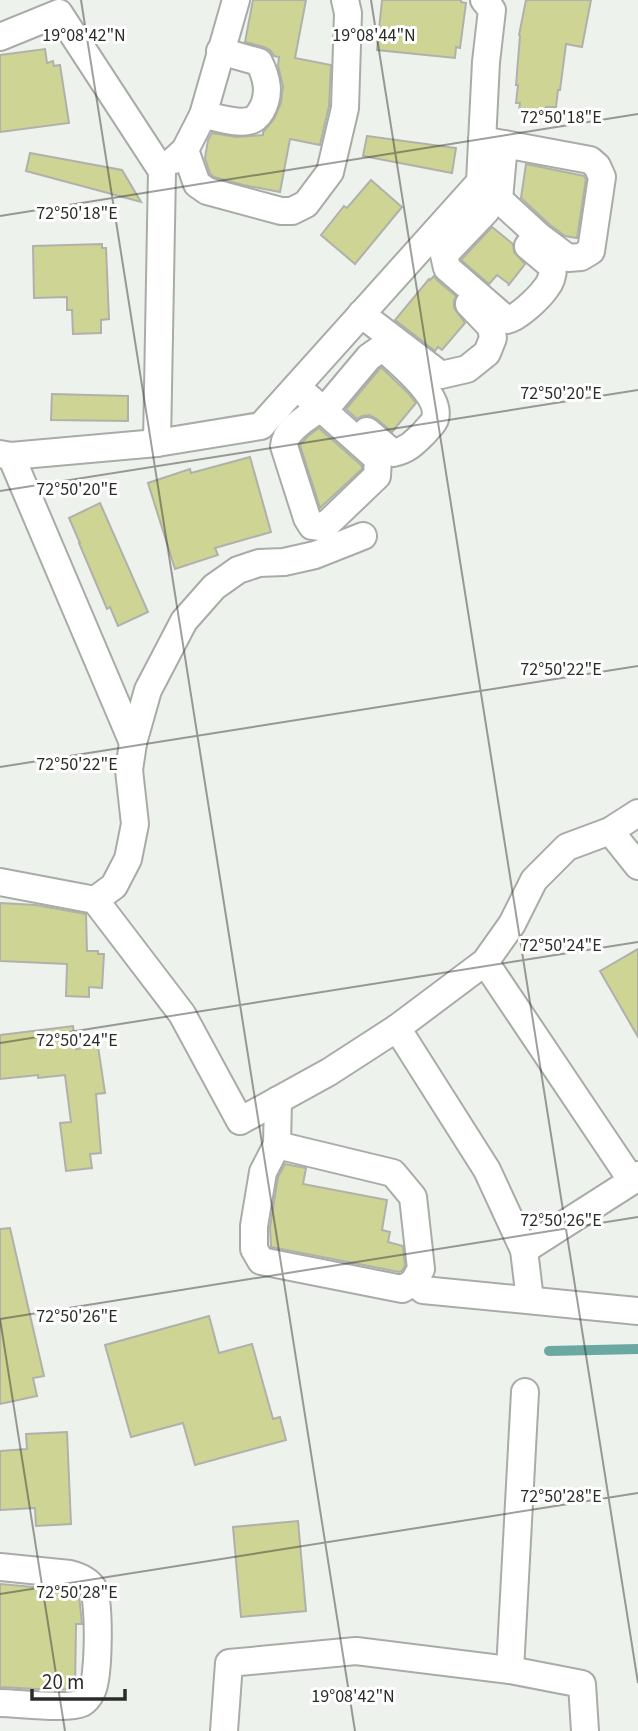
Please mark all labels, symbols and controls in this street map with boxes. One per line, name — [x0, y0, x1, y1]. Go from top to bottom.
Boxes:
text: 19°08'42"N — [42, 23, 126, 48]
text: 19°08'44"N — [332, 23, 416, 48]
text: 72°50'18"E — [520, 105, 602, 130]
text: 72°50'18"E — [36, 201, 118, 226]
text: 72°50'20"E — [520, 381, 602, 406]
text: 72°50'20"E — [36, 477, 118, 502]
text: 72°50'22"E — [520, 657, 602, 682]
text: 72°50'22"E — [36, 752, 118, 777]
text: 72°50'24"E — [520, 933, 602, 958]
text: 72°50'24"E — [36, 1028, 118, 1053]
text: 72°50'26"E — [520, 1208, 602, 1233]
text: 72°50'26"E — [36, 1304, 118, 1329]
text: 72°50'28"E — [520, 1484, 602, 1509]
text: 72°50'28"E — [36, 1580, 118, 1605]
scale bar — [32, 1658, 124, 1702]
text: 20 m — [42, 1667, 84, 1697]
text: 19°08'42"N — [311, 1684, 395, 1709]

